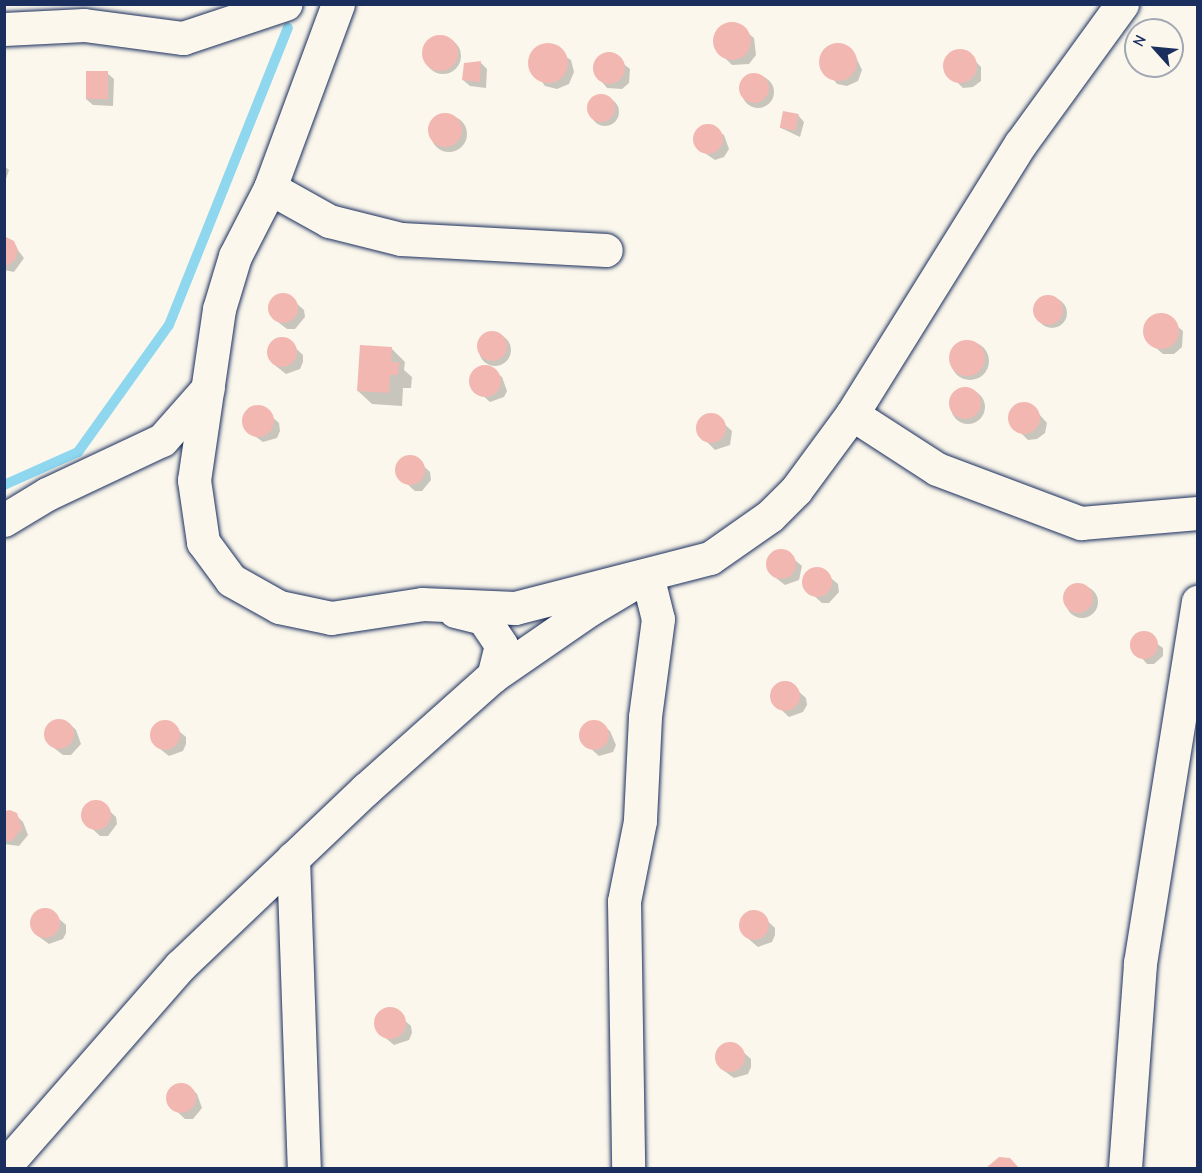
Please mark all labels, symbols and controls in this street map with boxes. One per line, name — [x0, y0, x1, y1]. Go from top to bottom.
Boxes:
north arrow — [1124, 18, 1184, 78]
text: N — [1129, 32, 1150, 49]

